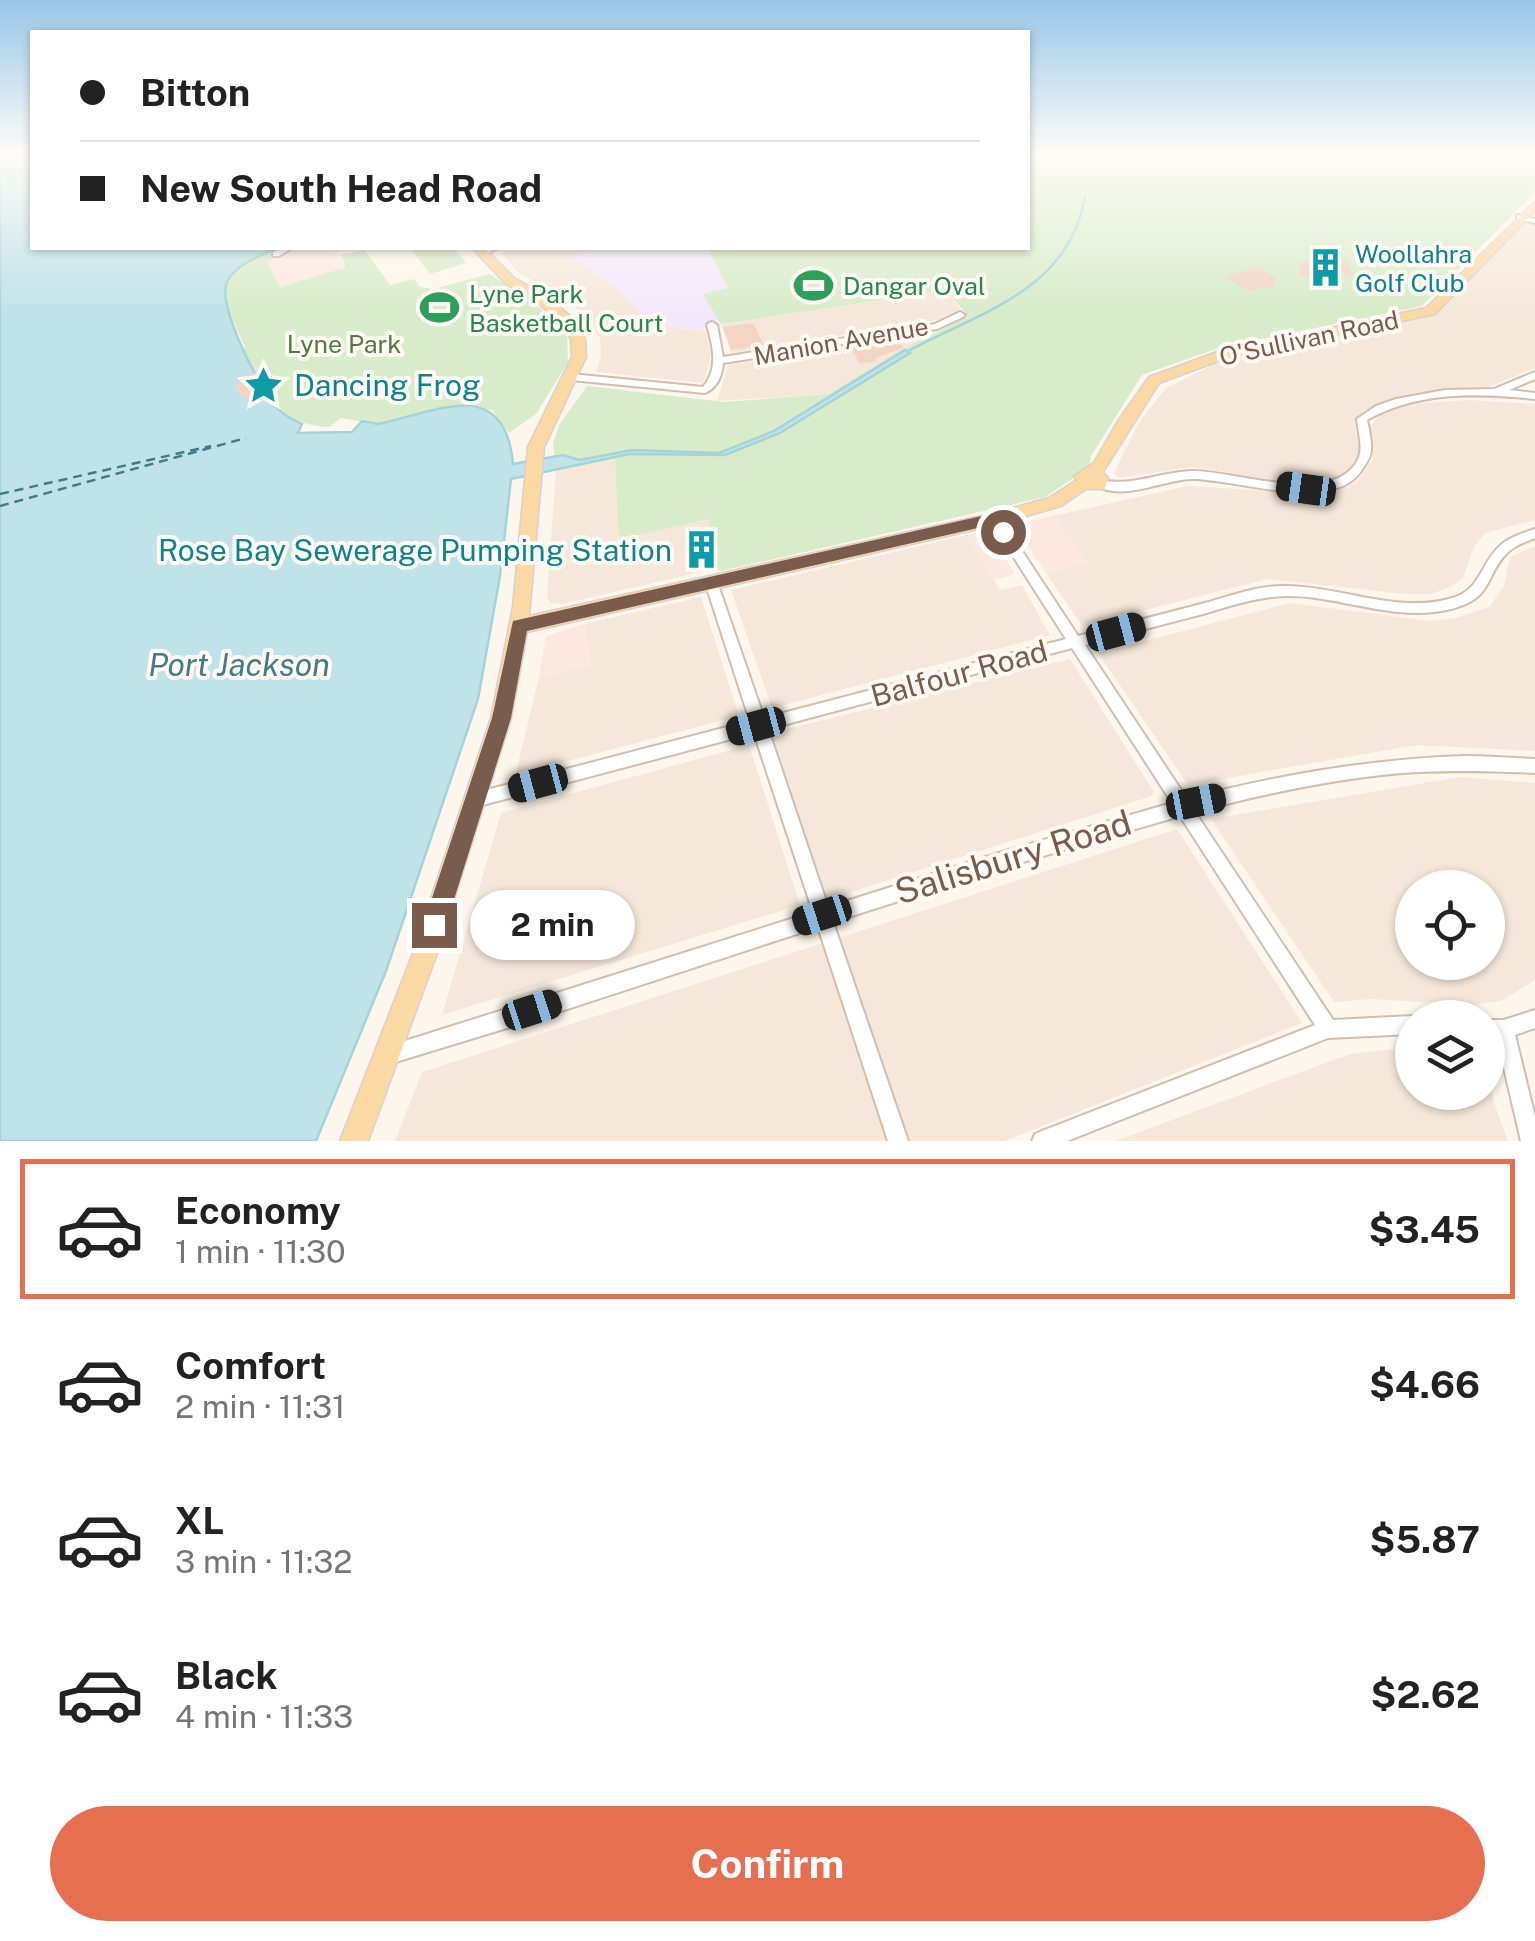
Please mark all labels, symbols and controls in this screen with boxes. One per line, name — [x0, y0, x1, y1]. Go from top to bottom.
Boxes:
text: Bitton — [140, 70, 250, 115]
text: New South Head Road — [140, 166, 542, 211]
place label: Woollahra Golf Club — [1355, 239, 1472, 298]
building icon: Woollahra Golf Club — [1304, 247, 1346, 289]
sports icon: Dangar Oval — [792, 265, 834, 307]
place label: Dangar Oval — [843, 271, 986, 301]
place label: Lyne Park Basketball Court — [469, 279, 663, 338]
sports icon: Lyne Park Basketball Court — [418, 287, 460, 329]
street label: O'Sullivan Road — [1217, 304, 1401, 372]
street label: Manion Avenue — [751, 311, 931, 371]
park label: Lyne Park — [287, 329, 401, 359]
place icon: Dancing Frog — [243, 364, 285, 406]
place label: Dancing Frog — [294, 367, 481, 403]
car — [1274, 470, 1338, 508]
route start — [981, 510, 1026, 555]
building icon: Rose Bay Sewerage Pumping Station — [681, 529, 723, 571]
place label: Rose Bay Sewerage Pumping Station — [158, 532, 672, 568]
car — [1083, 610, 1149, 654]
street label: Balfour Road — [867, 632, 1051, 714]
water label: Port Jackson — [148, 646, 330, 683]
car — [723, 704, 789, 748]
car — [505, 761, 571, 805]
car — [1164, 782, 1228, 822]
street label: Salisbury Road — [890, 802, 1136, 912]
map controls — [1395, 870, 1505, 1110]
button: locate — [1395, 870, 1505, 980]
callout: 2 min — [469, 890, 634, 960]
car — [789, 891, 855, 939]
route end — [412, 903, 457, 948]
text: 2 min — [511, 906, 594, 943]
car — [499, 986, 565, 1034]
button: layers — [1395, 1000, 1505, 1110]
icon: car — [55, 1184, 145, 1274]
text: Economy — [175, 1188, 341, 1233]
text: $3.45 — [1369, 1207, 1480, 1252]
text: 1 min · 11:30 — [175, 1233, 346, 1270]
icon: car — [55, 1339, 145, 1429]
text: Comfort — [175, 1343, 326, 1388]
text: $4.66 — [1369, 1362, 1480, 1407]
text: 2 min · 11:31 — [175, 1388, 345, 1425]
icon: car — [55, 1494, 145, 1584]
text: XL — [175, 1498, 224, 1543]
text: $5.87 — [1370, 1517, 1480, 1562]
text: 3 min · 11:32 — [175, 1543, 352, 1580]
icon: car — [55, 1649, 145, 1739]
text: Black — [175, 1653, 278, 1698]
text: $2.62 — [1371, 1672, 1480, 1717]
text: 4 min · 11:33 — [175, 1698, 353, 1735]
button: Confirm — [50, 1806, 1485, 1921]

